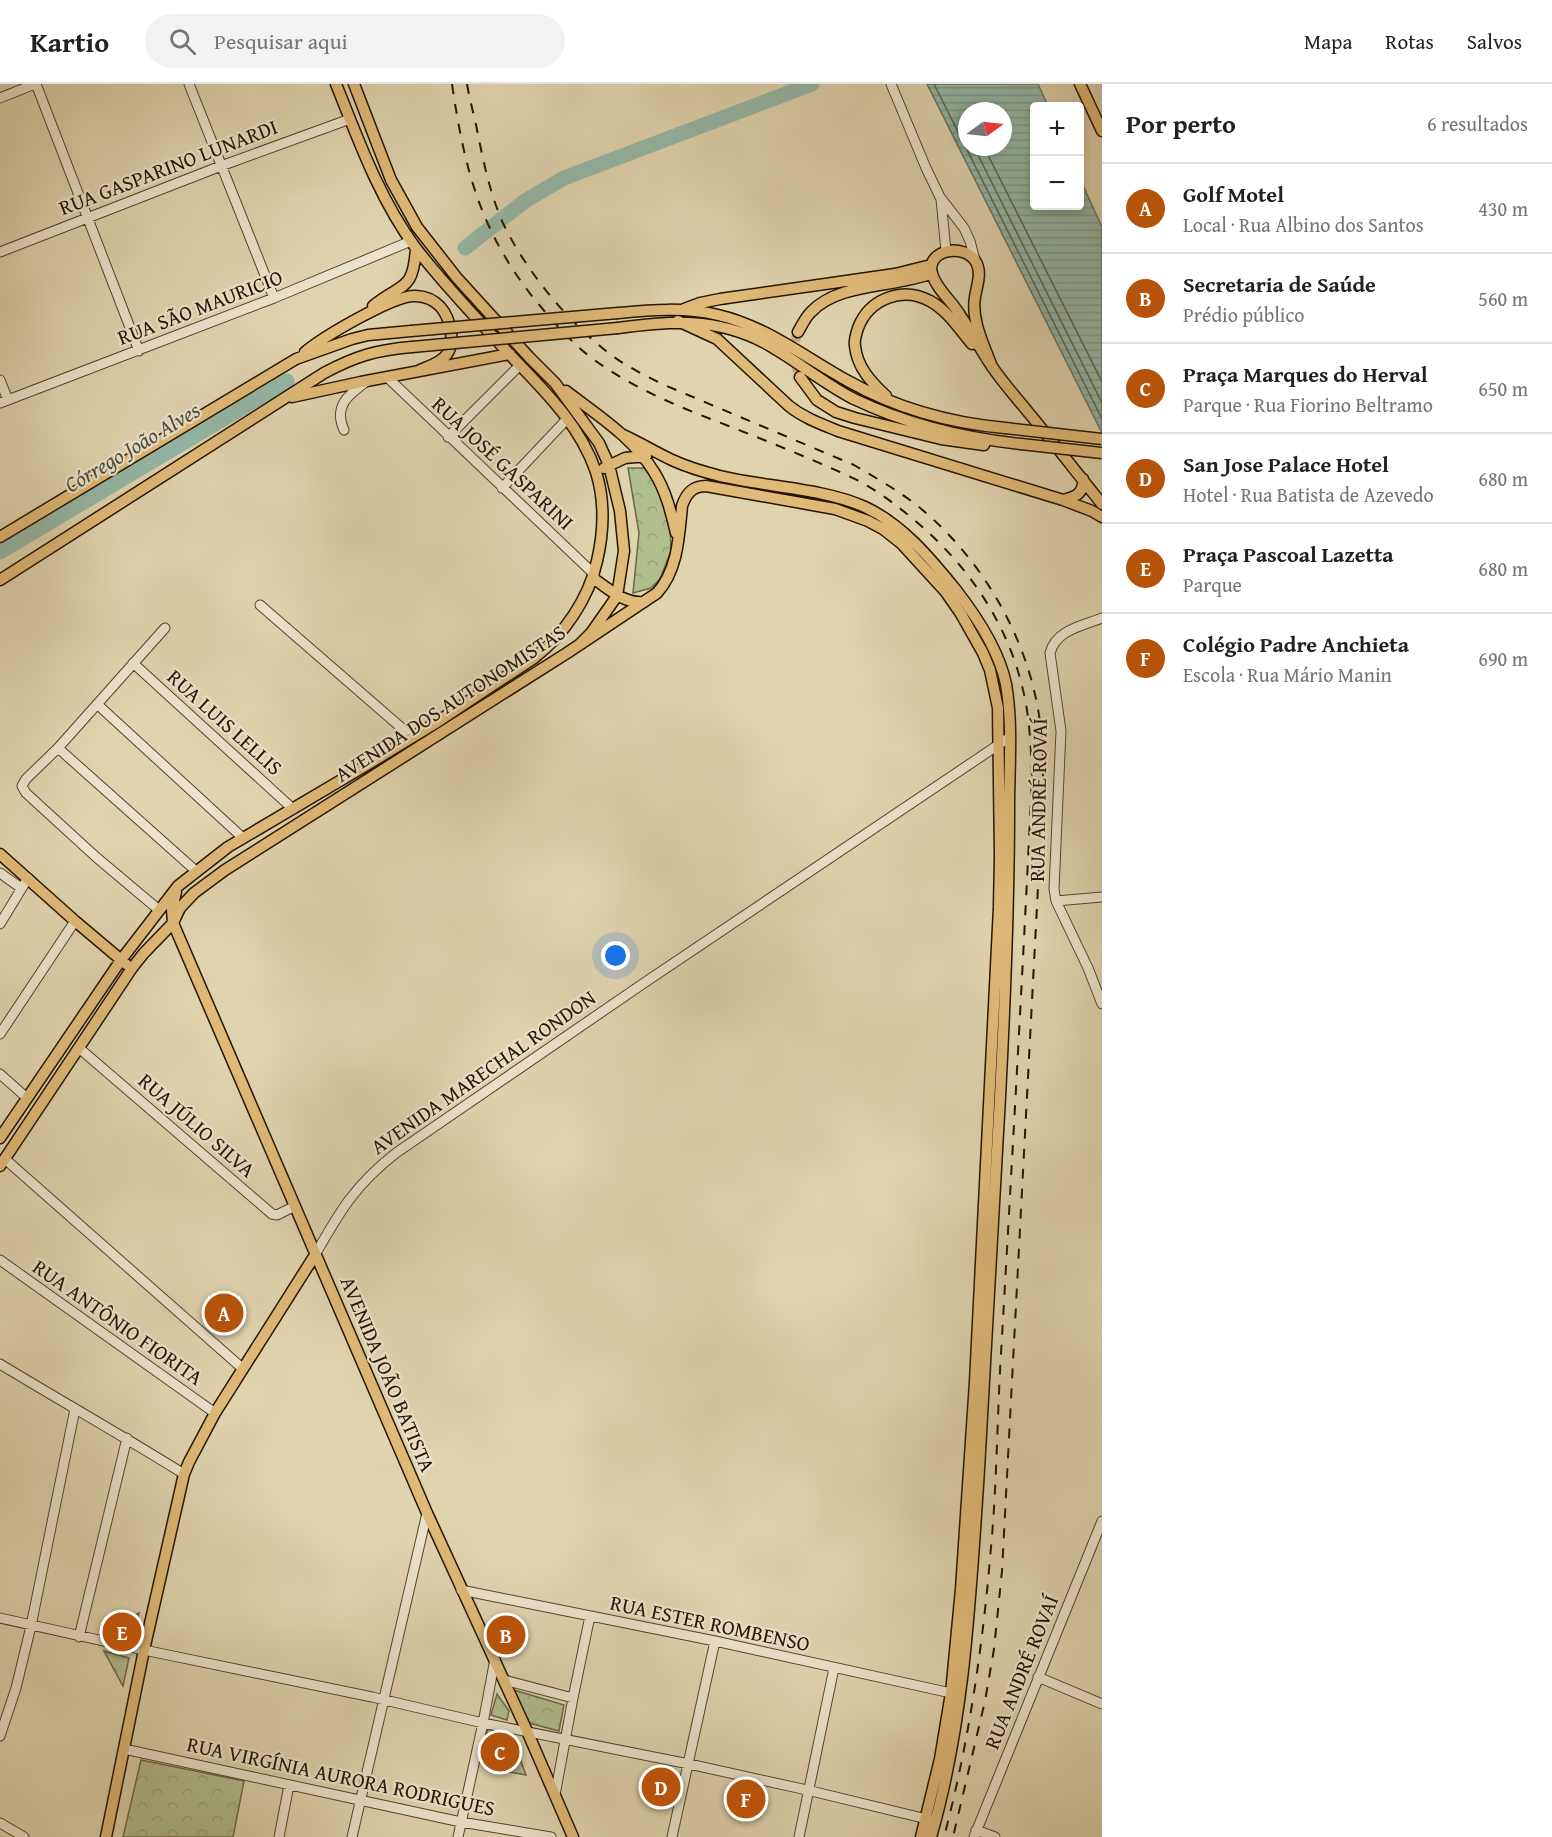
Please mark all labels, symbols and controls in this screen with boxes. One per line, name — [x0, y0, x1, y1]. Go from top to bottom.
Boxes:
search box — [145, 14, 565, 68]
text: Kartio — [30, 21, 109, 62]
icon: search — [166, 25, 199, 58]
text: Pesquisar aqui — [214, 25, 348, 57]
text: Mapa — [1304, 26, 1352, 57]
text: Rotas — [1385, 26, 1434, 57]
text: Salvos — [1467, 26, 1522, 57]
north arrow — [958, 102, 1012, 156]
map controls — [1030, 102, 1084, 210]
button: + — [1030, 102, 1084, 156]
text: Por perto — [1126, 104, 1236, 143]
text: 6 resultados — [1427, 109, 1528, 138]
street label: RUA GASPARINO LUNARDI — [54, 111, 282, 223]
button: − — [1030, 156, 1084, 210]
text: Golf Motel — [1183, 178, 1284, 210]
text: A — [1139, 194, 1152, 223]
text: 430 m — [1478, 194, 1528, 223]
text: Local · Rua Albino dos Santos — [1183, 210, 1424, 239]
street label: RUA SÃO MAURICIO — [113, 261, 287, 353]
text: Secretaria de Saúde — [1183, 268, 1376, 300]
text: B — [1139, 284, 1152, 313]
text: 560 m — [1478, 284, 1528, 313]
text: Prédio público — [1183, 300, 1305, 329]
text: Praça Marques do Herval — [1183, 358, 1428, 390]
text: C — [1140, 374, 1151, 403]
text: 650 m — [1478, 374, 1528, 403]
street label: RUA JOSÉ GASPARINI — [425, 389, 581, 537]
text: Parque · Rua Fiorino Beltramo — [1183, 390, 1433, 419]
water label: Córrego João Alves — [58, 394, 206, 500]
text: San Jose Palace Hotel — [1183, 448, 1389, 480]
text: D — [1139, 464, 1152, 493]
text: 680 m — [1478, 464, 1528, 493]
text: Hotel · Rua Batista de Azevedo — [1183, 480, 1434, 509]
text: Praça Pascoal Lazetta — [1183, 538, 1394, 570]
text: E — [1140, 554, 1151, 583]
text: 680 m — [1478, 554, 1528, 583]
text: Parque — [1183, 570, 1242, 599]
street label: AVENIDA DOS AUTONOMISTAS — [328, 617, 572, 789]
text: Colégio Padre Anchieta — [1183, 628, 1409, 660]
text: F — [1140, 644, 1151, 673]
text: 690 m — [1478, 644, 1528, 673]
text: Escola · Rua Mário Manin — [1183, 660, 1392, 689]
street label: RUA LUIS LELLIS — [160, 662, 290, 782]
street label: RUA ANDRÉ ROVAÍ — [1021, 717, 1055, 882]
your location — [601, 941, 630, 970]
street label: AVENIDA MARECHAL RONDON — [364, 982, 602, 1162]
street label: RUA JÚLIO SILVA — [132, 1065, 263, 1185]
street label: RUA ANTÔNIO FIORITA — [26, 1251, 210, 1393]
street label: AVENIDA JOÃO BATISTA — [333, 1271, 443, 1477]
pin: A — [204, 1290, 244, 1336]
street label: RUA ESTER ROMBENSO — [607, 1587, 813, 1659]
street label: RUA ANDRÉ ROVAÍ — [976, 1590, 1066, 1754]
pin: E — [102, 1610, 142, 1654]
pin: B — [486, 1612, 526, 1658]
street label: RUA VIRGÍNIA AURORA RODRIGUES — [184, 1728, 498, 1824]
pin: C — [480, 1730, 520, 1774]
pin: D — [642, 1764, 680, 1810]
pin: F — [726, 1776, 766, 1822]

